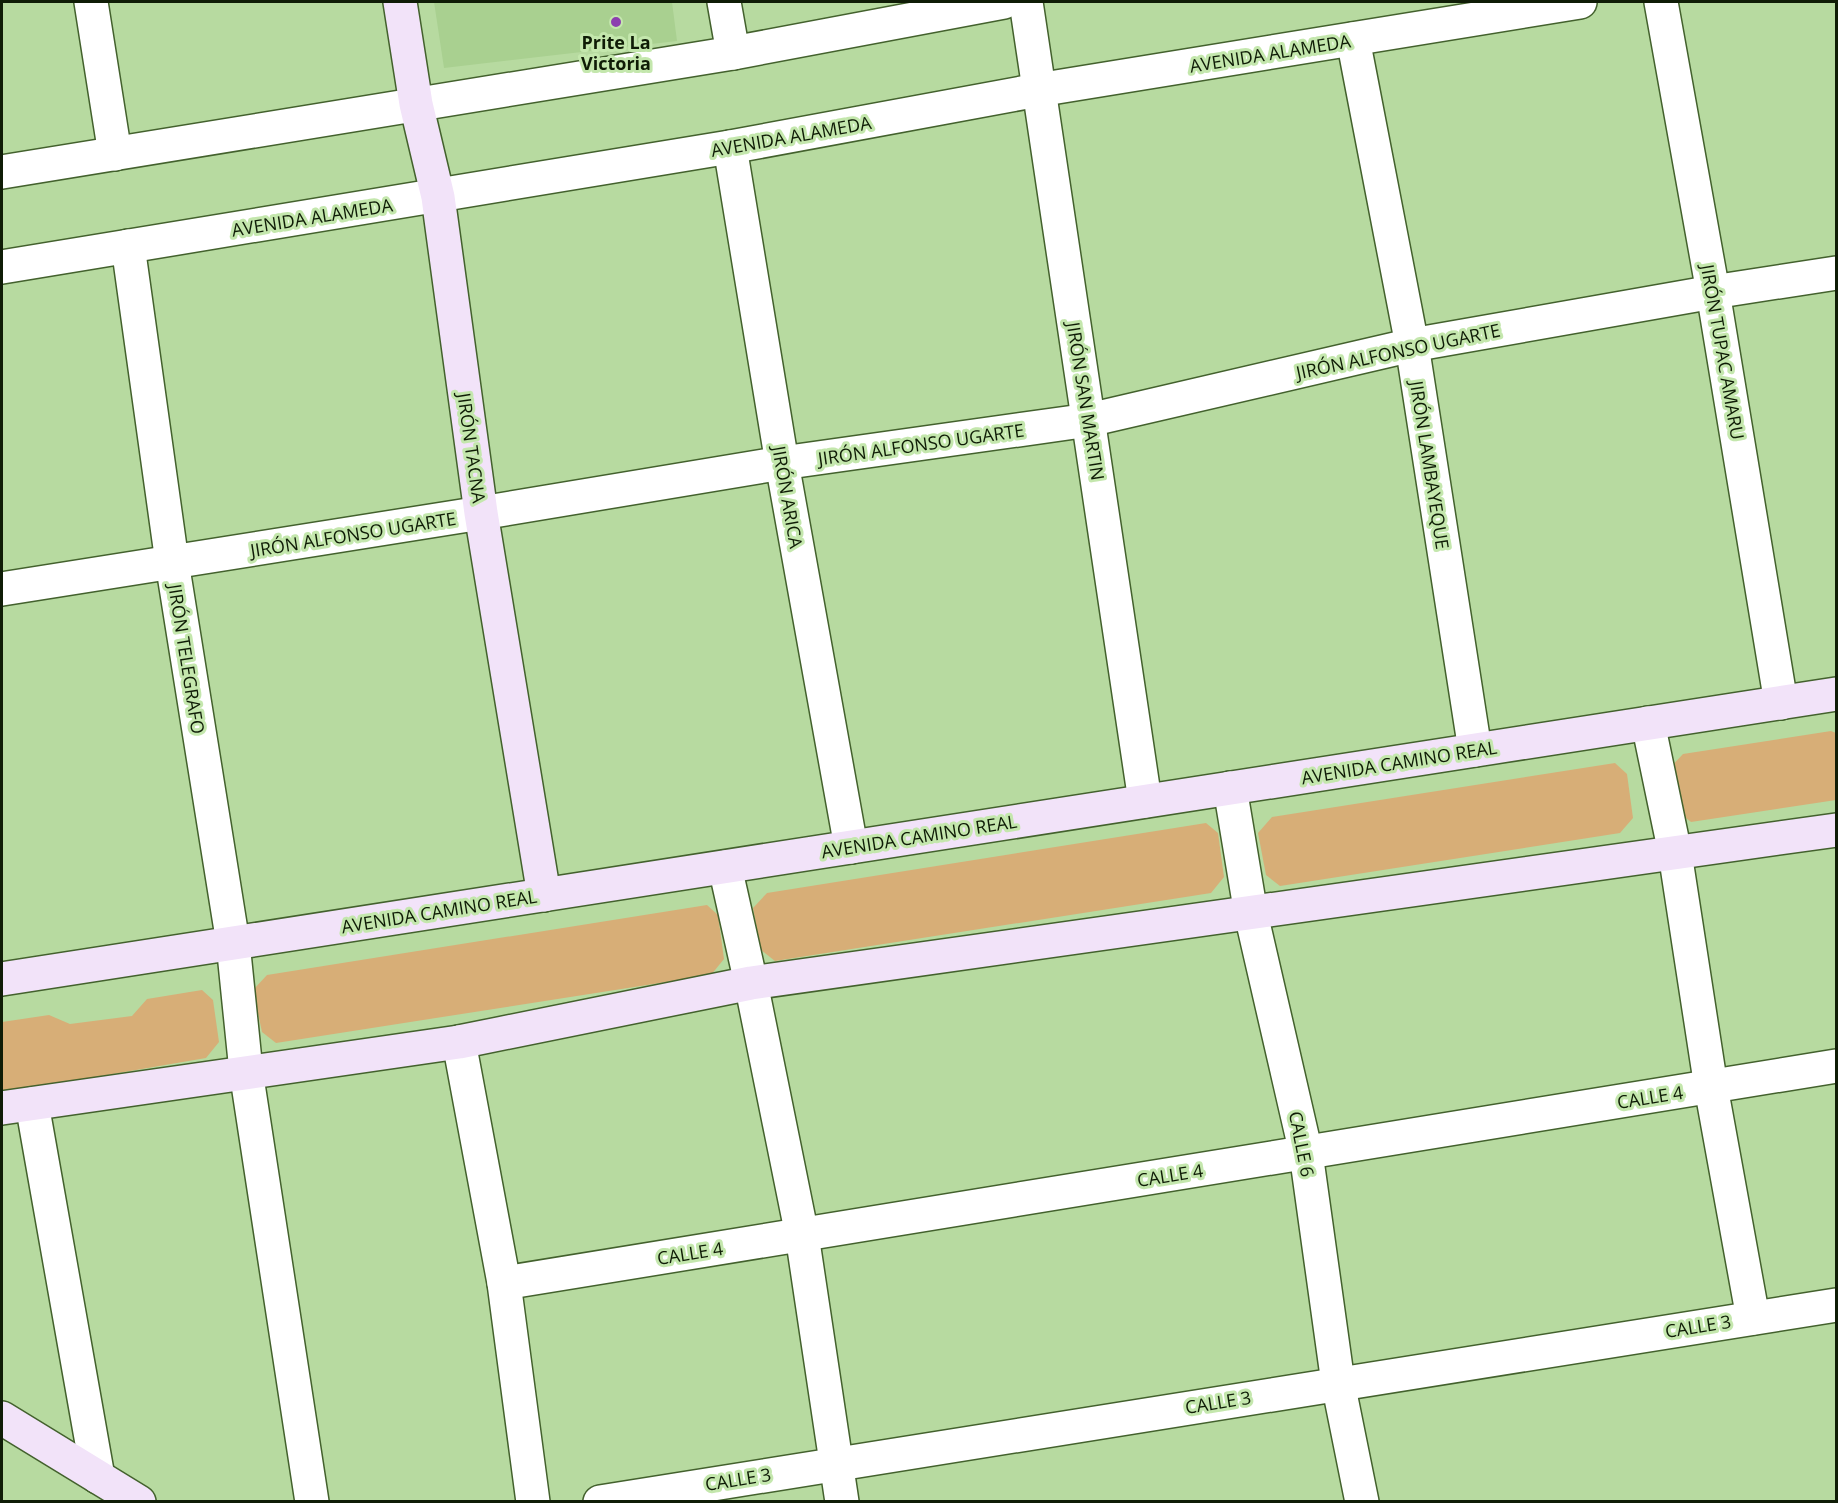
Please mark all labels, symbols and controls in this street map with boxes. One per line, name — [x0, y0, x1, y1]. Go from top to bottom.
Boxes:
marker: Prite La Victoria — [609, 15, 623, 29]
street label: AVENIDA ALAMEDA — [1188, 28, 1353, 78]
place label: Prite La Victoria — [581, 30, 651, 75]
street label: AVENIDA ALAMEDA — [709, 110, 874, 162]
street label: AVENIDA ALAMEDA — [230, 192, 395, 242]
street label: JIRÓN TUPAC AMARU — [1695, 260, 1750, 442]
street label: JIRÓN SAN MARTIN — [1061, 318, 1110, 482]
street label: JIRÓN ALFONSO UGARTE — [1292, 318, 1502, 385]
street label: JIRÓN LAMBAYEQUE — [1405, 377, 1455, 551]
street label: JIRÓN TACNA — [452, 389, 492, 505]
street label: JIRÓN ALFONSO UGARTE — [814, 418, 1026, 471]
street label: JIRÓN ARICA — [767, 442, 809, 551]
street label: JIRÓN ALFONSO UGARTE — [246, 506, 458, 562]
street label: JIRÓN TELEGRAFO — [163, 580, 211, 736]
street label: AVENIDA CAMINO REAL — [1299, 735, 1499, 789]
street label: AVENIDA CAMINO REAL — [819, 809, 1019, 863]
street label: AVENIDA CAMINO REAL — [339, 884, 539, 938]
street label: CALLE 4 — [1615, 1080, 1685, 1114]
street label: CALLE 6 — [1284, 1109, 1320, 1179]
street label: CALLE 4 — [1135, 1158, 1205, 1192]
street label: CALLE 4 — [655, 1236, 725, 1270]
street label: CALLE 3 — [1663, 1309, 1733, 1343]
street label: CALLE 3 — [1183, 1385, 1253, 1419]
street label: CALLE 3 — [703, 1462, 773, 1496]

